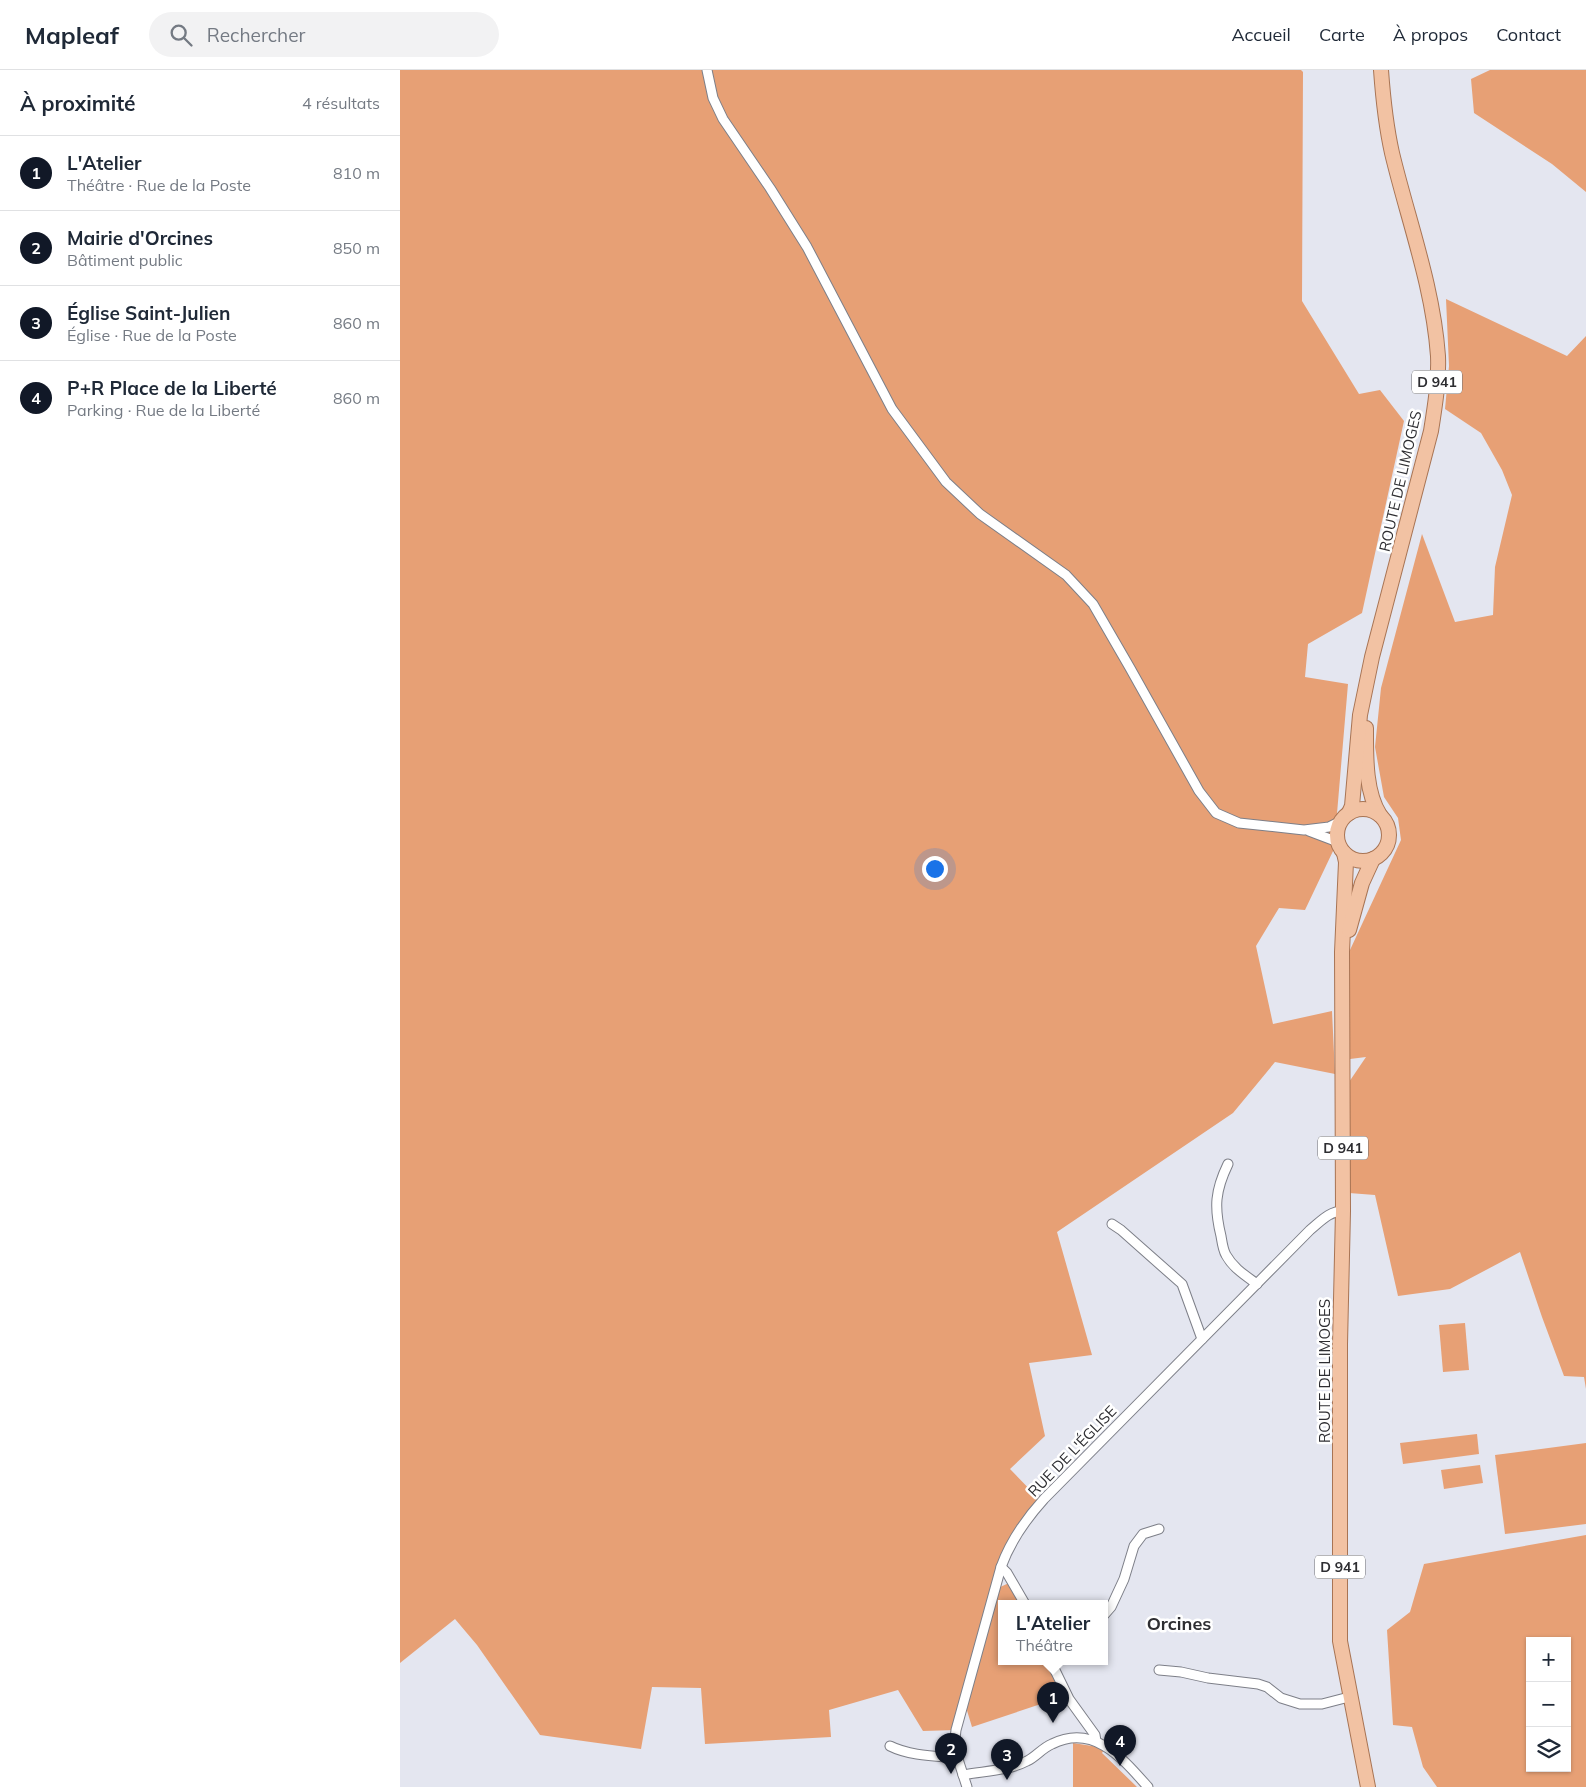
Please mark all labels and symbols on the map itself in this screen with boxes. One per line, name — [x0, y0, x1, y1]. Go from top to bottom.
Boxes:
road number: D 941 — [1412, 370, 1462, 394]
street label: ROUTE DE LIMOGES — [1375, 409, 1425, 553]
your location — [922, 856, 948, 882]
road number: D 941 — [1318, 1136, 1368, 1160]
street label: ROUTE DE LIMOGES — [1315, 1299, 1334, 1443]
street label: RUE DE L'ÉGLISE — [1024, 1401, 1120, 1501]
road number: D 941 — [1315, 1555, 1365, 1578]
district label: Orcines — [1147, 1612, 1211, 1635]
pin: 1 — [1037, 1682, 1069, 1723]
pin: 4 — [1104, 1725, 1136, 1766]
pin: 2 — [935, 1733, 967, 1774]
pin: 3 — [991, 1739, 1023, 1780]

